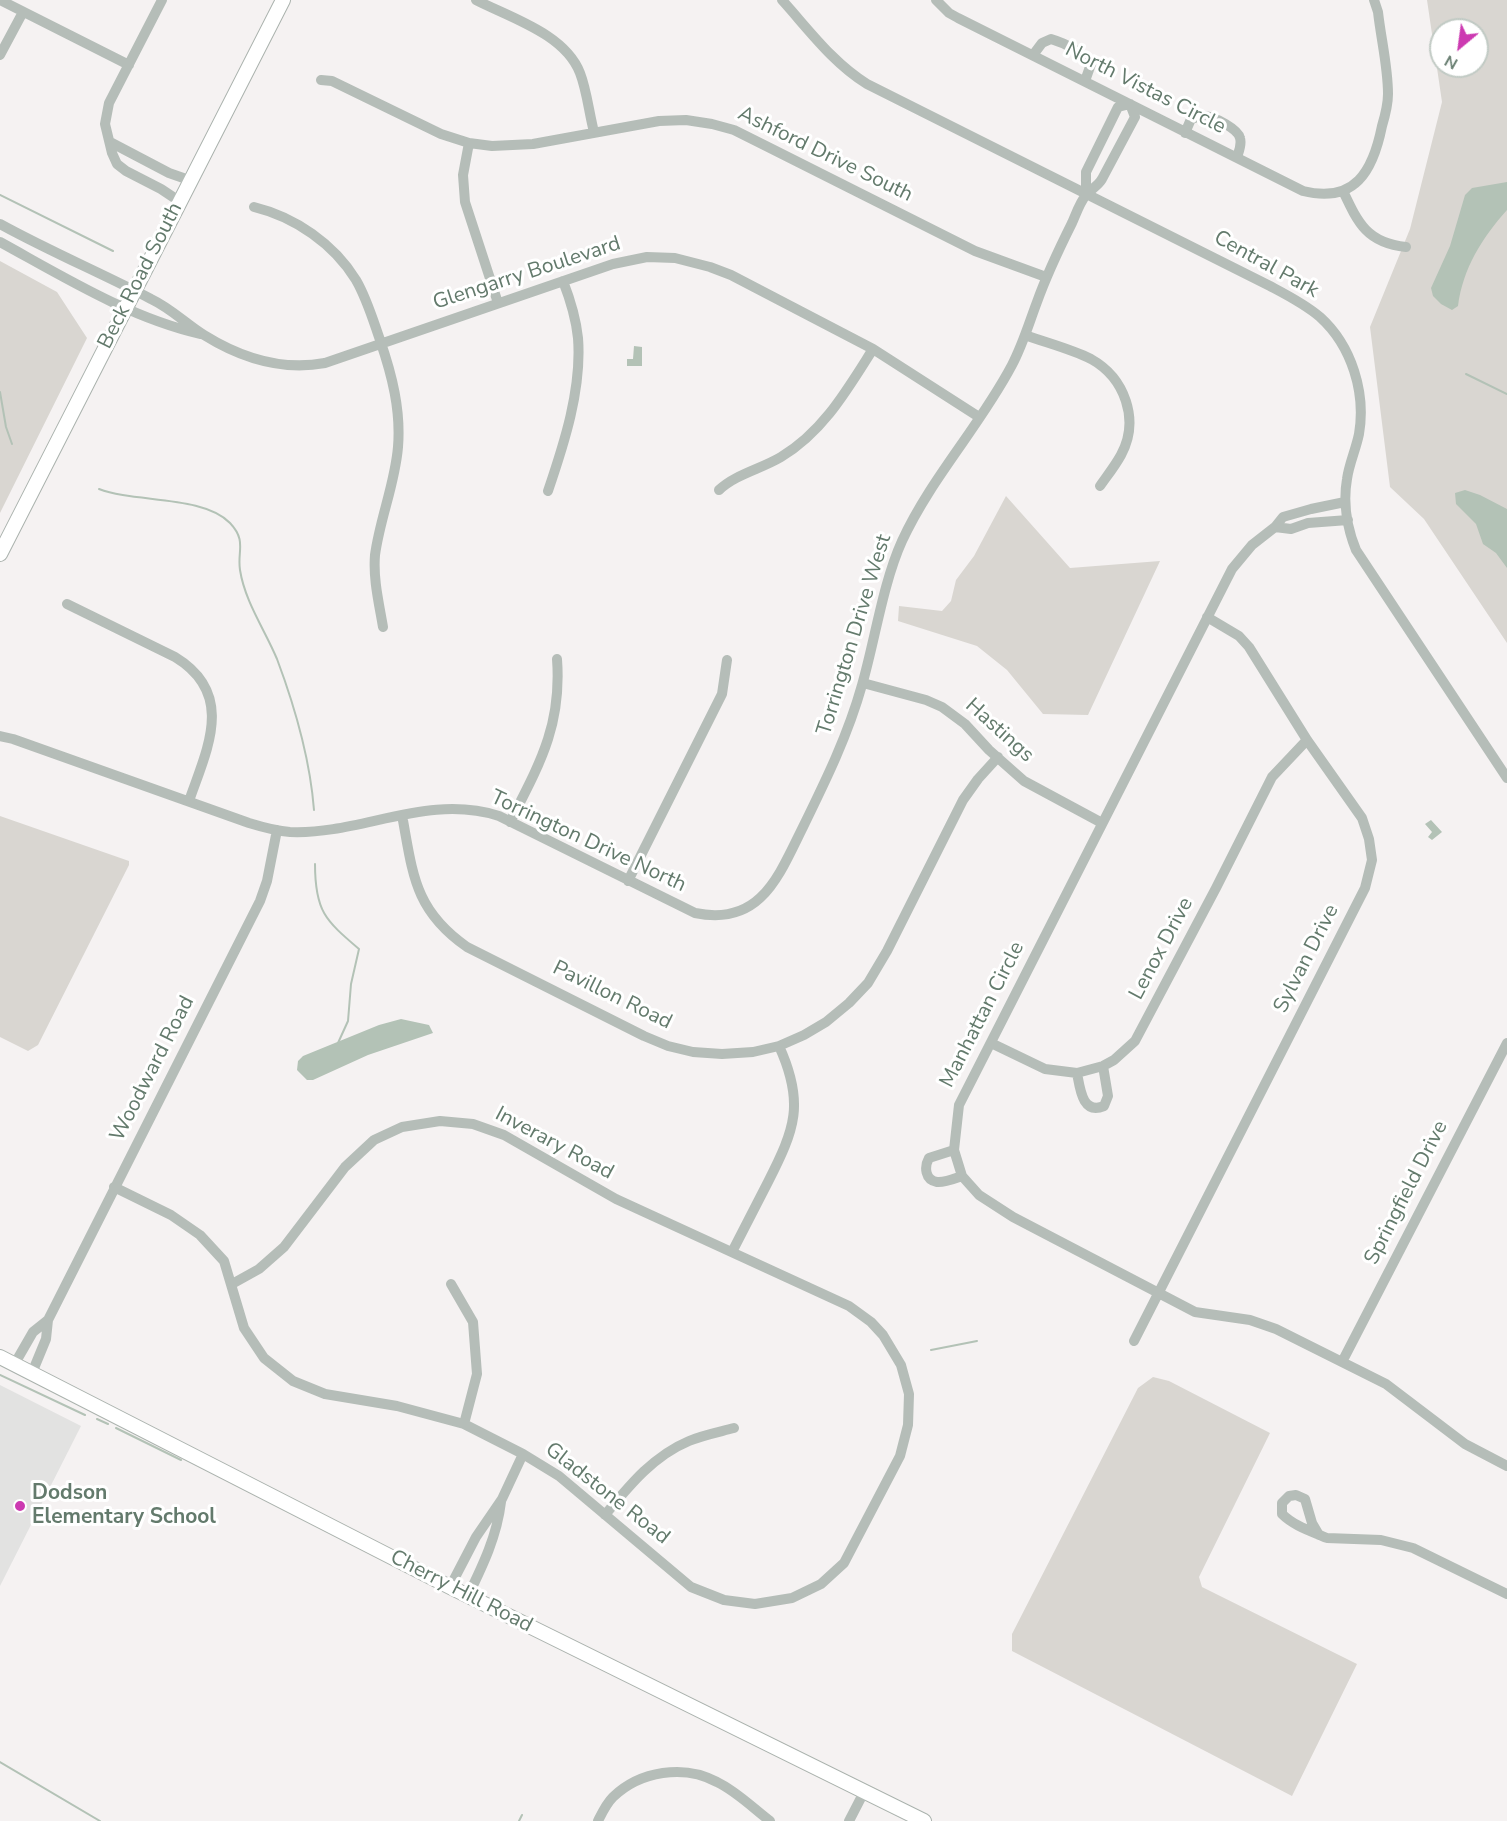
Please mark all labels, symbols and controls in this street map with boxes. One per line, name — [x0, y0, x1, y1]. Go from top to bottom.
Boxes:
north arrow — [1429, 18, 1489, 78]
street label: North Vistas Circle — [1061, 38, 1229, 140]
text: N — [1441, 49, 1462, 75]
street label: Ashford Drive South — [733, 102, 917, 208]
street label: Beck Road South — [93, 199, 189, 353]
street label: Central Park — [1209, 226, 1323, 304]
street label: Glengarry Boulevard — [430, 232, 624, 316]
street label: Torrington Drive West — [812, 532, 898, 738]
street label: Hastings — [959, 694, 1039, 768]
street label: Torrington Drive North — [486, 786, 690, 898]
street label: Lenox Drive — [1125, 894, 1199, 1004]
street label: Sylvan Drive — [1269, 901, 1345, 1017]
street label: Manhattan Circle — [935, 938, 1031, 1092]
street label: Pavillon Road — [548, 956, 676, 1036]
street label: Woodward Road — [105, 992, 201, 1146]
street label: Inverary Road — [490, 1102, 618, 1186]
street label: Springfield Drive — [1360, 1117, 1454, 1269]
street label: Gladstone Road — [540, 1438, 674, 1550]
place label: Dodson Elementary School — [32, 1481, 216, 1531]
marker: Dodson Elementary School — [13, 1499, 27, 1513]
street label: Cherry Hill Road — [386, 1545, 536, 1639]

